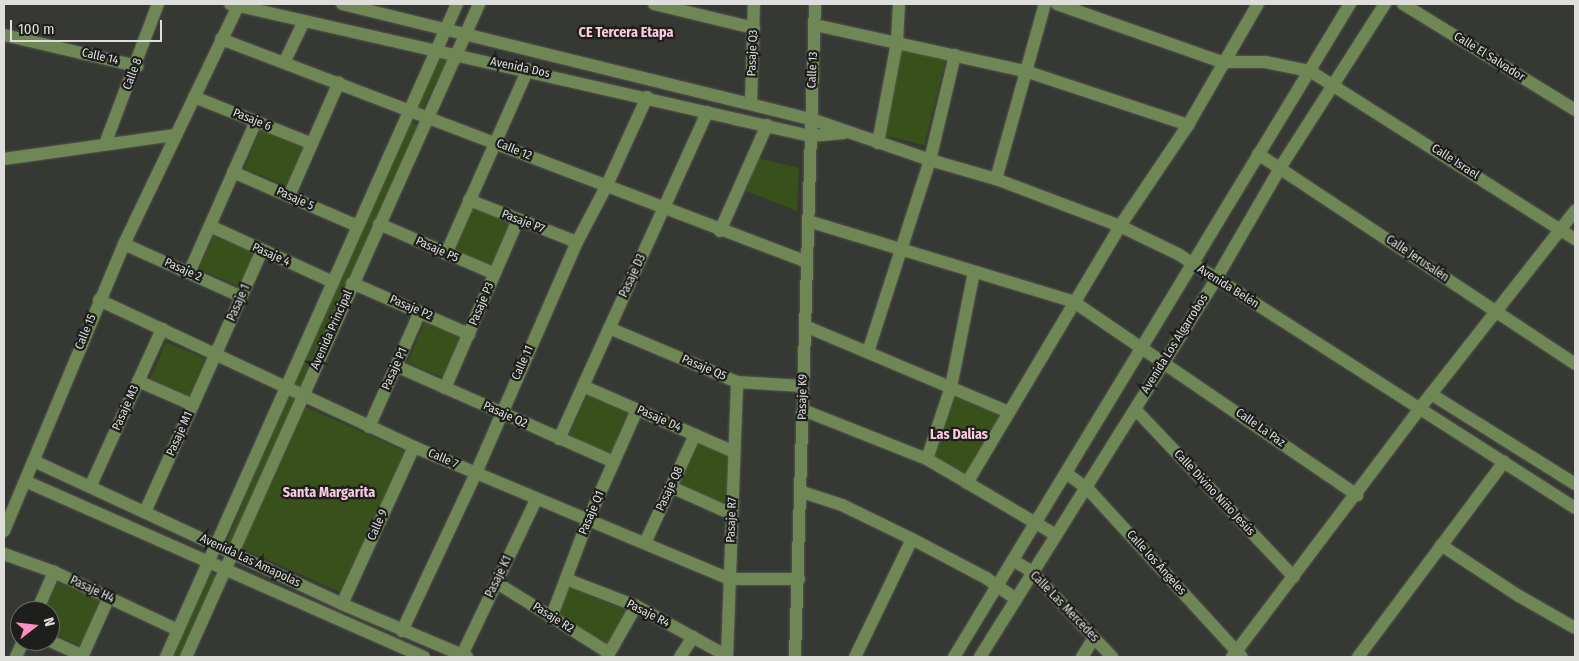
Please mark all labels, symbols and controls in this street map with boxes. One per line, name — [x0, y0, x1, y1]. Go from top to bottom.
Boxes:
scale bar — [12, 10, 165, 42]
text: 100 m — [18, 20, 55, 38]
district label: CE Tercera Etapa — [579, 25, 673, 41]
street label: Pasaje Q3 — [745, 29, 761, 77]
street label: Calle El Salvador — [1451, 29, 1527, 85]
street label: Calle 14 — [80, 46, 120, 68]
street label: Calle 13 — [805, 51, 821, 89]
street label: Avenida Dos — [489, 55, 551, 81]
street label: Calle 8 — [120, 56, 146, 92]
street label: Pasaje 6 — [231, 106, 273, 134]
street label: Calle 12 — [494, 136, 534, 164]
street label: Calle Israel — [1429, 141, 1481, 183]
street label: Pasaje 5 — [274, 184, 316, 214]
street label: Pasaje P7 — [499, 207, 547, 237]
street label: Calle Jerusalén — [1383, 233, 1451, 285]
street label: Pasaje P5 — [413, 234, 461, 266]
street label: Pasaje 4 — [250, 240, 292, 270]
street label: Pasaje D3 — [617, 252, 649, 300]
street label: Pasaje 2 — [162, 255, 204, 285]
street label: Avenida Belén — [1195, 262, 1261, 312]
street label: Pasaje P3 — [466, 280, 498, 328]
street label: Pasaje 1 — [225, 282, 253, 324]
street label: Avenida Principal — [308, 288, 356, 372]
street label: Avenida Los Algarrobos — [1139, 292, 1211, 396]
street label: Pasaje P2 — [387, 293, 435, 323]
street label: Calle 15 — [72, 312, 100, 352]
street label: Calle 11 — [509, 344, 537, 382]
street label: Pasaje P1 — [379, 346, 411, 392]
street label: Pasaje Q5 — [680, 352, 728, 384]
street label: Pasaje K9 — [795, 374, 811, 420]
street label: Pasaje M3 — [110, 383, 142, 433]
street label: Pasaje Q2 — [481, 399, 529, 431]
street label: Pasaje D4 — [635, 403, 683, 435]
street label: Calle La Paz — [1233, 406, 1287, 450]
street label: Pasaje M1 — [164, 410, 196, 458]
district label: Las Dalias — [930, 427, 988, 443]
street label: Calle 7 — [426, 446, 460, 472]
street label: Calle Divino Niño Jesús — [1171, 447, 1257, 539]
street label: Pasaje Q8 — [653, 464, 687, 514]
district label: Santa Margarita — [283, 485, 375, 501]
street label: Pasaje Q1 — [576, 489, 608, 537]
street label: Pasaje R7 — [724, 497, 740, 543]
street label: Calle 9 — [365, 507, 391, 543]
street label: Calle los Ángeles — [1123, 528, 1189, 598]
street label: Avenida Las Amapolas — [198, 531, 302, 591]
street label: Pasaje K1 — [483, 554, 515, 600]
street label: Calle Las Mercedes — [1027, 569, 1101, 645]
street label: Pasaje H4 — [68, 574, 116, 606]
street label: Pasaje R4 — [624, 597, 672, 631]
street label: Pasaje R2 — [530, 600, 576, 636]
north arrow — [10, 601, 60, 651]
text: N — [40, 616, 58, 628]

